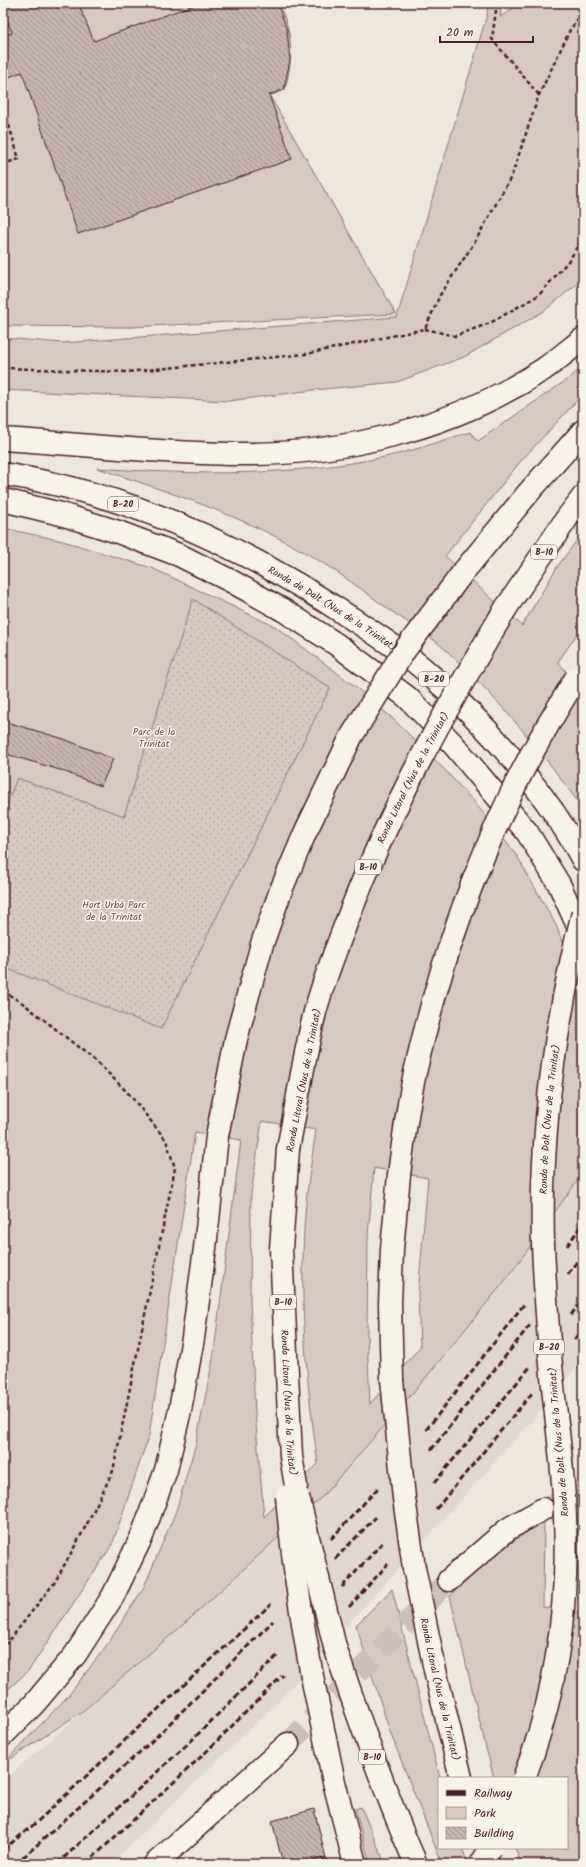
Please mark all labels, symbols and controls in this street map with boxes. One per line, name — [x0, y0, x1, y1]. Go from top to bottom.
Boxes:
scale bar — [440, 18, 533, 44]
text: 20 m — [446, 23, 474, 42]
road number: B-20 — [108, 497, 138, 511]
road number: B-10 — [531, 545, 557, 559]
street label: Ronda de Dalt (Nus de la Trinitat) — [265, 562, 400, 656]
road number: B-20 — [419, 672, 449, 686]
street label: Ronda Litoral (Nus de la Trinitat) — [373, 709, 453, 846]
park label: Parc de la Trinitat — [133, 724, 176, 752]
road number: B-10 — [355, 860, 381, 874]
park label: Hort Urbà Parc de la Trinitat — [82, 897, 146, 925]
street label: Ronda Litoral (Nus de la Trinitat) — [282, 1007, 326, 1153]
street label: Ronda de Dalt (Nus de la Trinitat) — [536, 1044, 565, 1194]
road number: B-10 — [270, 1295, 296, 1309]
street label: Ronda Litoral (Nus de la Trinitat) — [276, 1329, 301, 1477]
road number: B-20 — [534, 1340, 564, 1354]
street label: Ronda de Dalt (Nus de la Trinitat) — [544, 1367, 573, 1517]
street label: Ronda Litoral (Nus de la Trinitat) — [415, 1617, 464, 1762]
road number: B-10 — [359, 1750, 385, 1764]
legend — [438, 1777, 568, 1849]
text: Railway — [474, 1784, 512, 1803]
text: Park — [474, 1804, 496, 1823]
text: Building — [474, 1824, 514, 1843]

